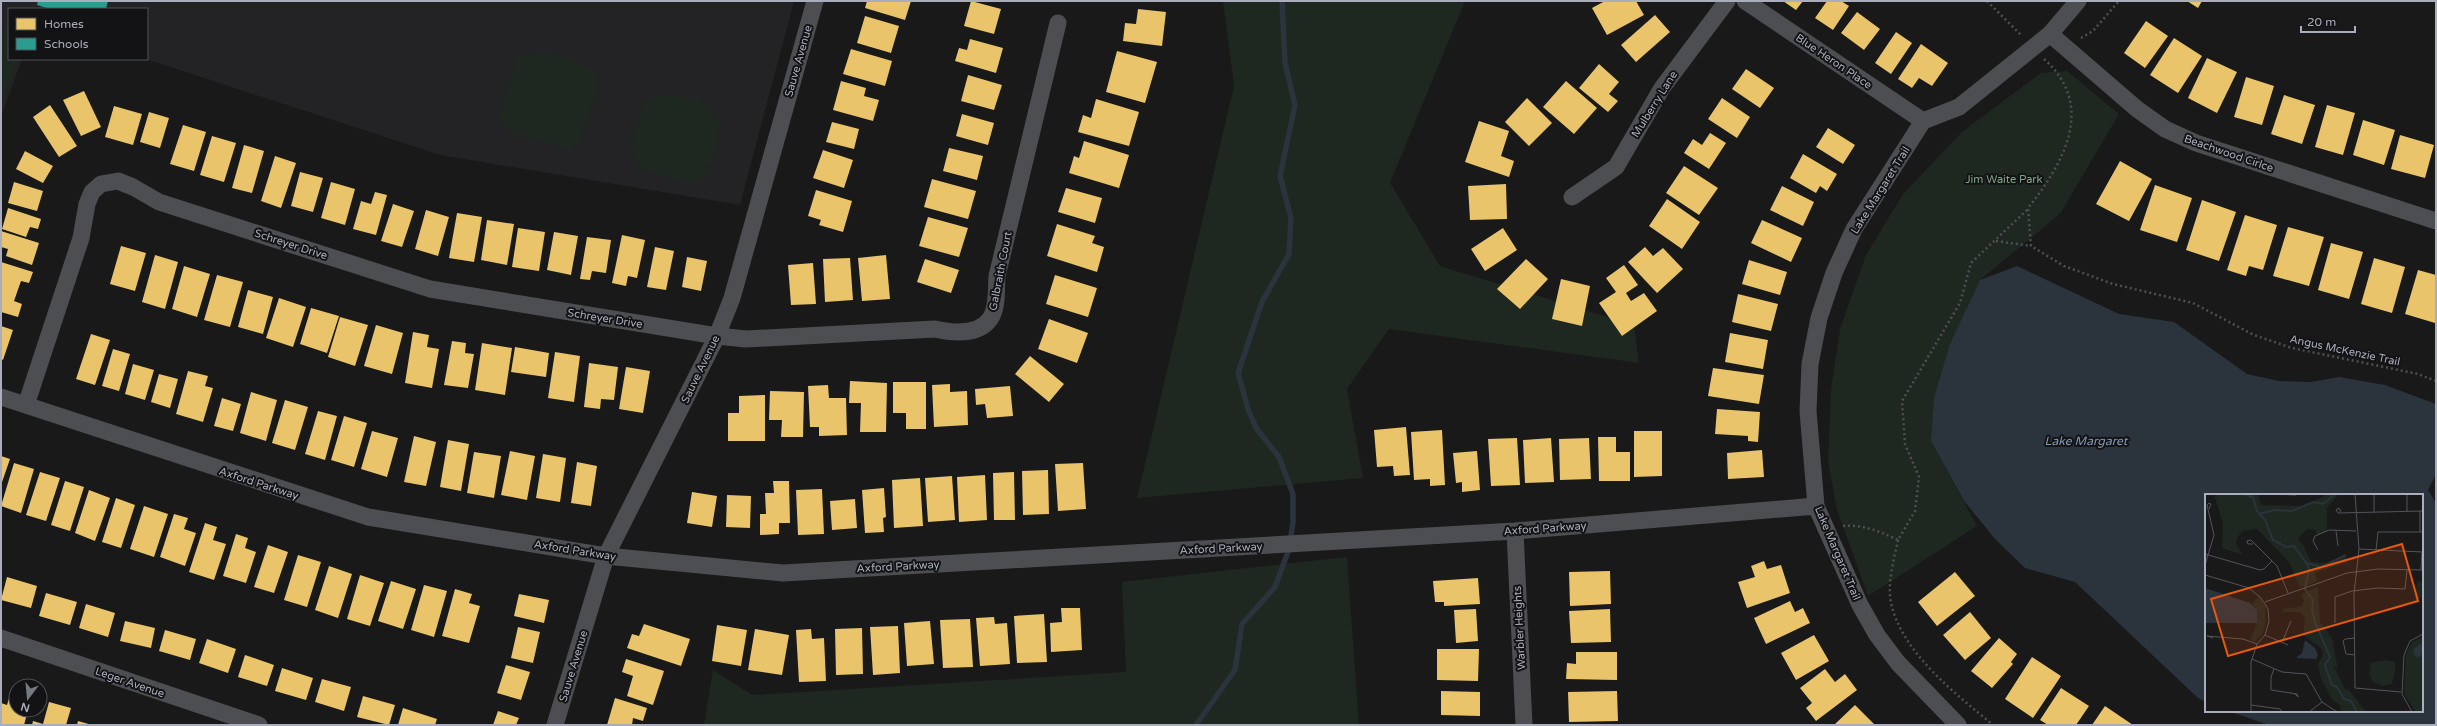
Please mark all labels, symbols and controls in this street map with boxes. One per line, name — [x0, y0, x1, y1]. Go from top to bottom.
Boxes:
legend — [8, 8, 148, 60]
scale bar — [2301, 8, 2355, 34]
text: 20 m — [2307, 15, 2336, 29]
text: Homes — [44, 17, 84, 31]
street label: Sauve Avenue — [782, 24, 815, 98]
street label: Blue Heron Place — [1793, 31, 1874, 92]
text: Schools — [44, 37, 89, 51]
street label: Mulberry Lane — [1629, 69, 1680, 140]
street label: Beachwood Cirlce — [2182, 132, 2275, 175]
street label: Lake Margaret Trail — [1848, 144, 1913, 236]
park label: Jim Waite Park — [1965, 173, 2043, 186]
street label: Schreyer Drive — [253, 227, 329, 262]
street label: Galbraith Court — [986, 230, 1015, 312]
street label: Schreyer Drive — [566, 306, 643, 331]
street label: Angus McKenzie Trail — [2289, 332, 2401, 369]
street label: Sauve Avenue — [678, 333, 722, 405]
water label: Lake Margaret — [2045, 434, 2129, 448]
street label: Axford Parkway — [217, 464, 300, 502]
inset map — [2205, 494, 2423, 712]
street label: Lake Margaret Trail — [1812, 504, 1863, 602]
street label: Axford Parkway — [1503, 519, 1587, 538]
street label: Axford Parkway — [533, 538, 617, 563]
street label: Axford Parkway — [1179, 540, 1263, 557]
street label: Axford Parkway — [856, 558, 940, 575]
street label: Warbler Heights — [1511, 586, 1528, 670]
street label: Sauve Avenue — [556, 629, 590, 703]
street label: Leger Avenue — [94, 665, 166, 700]
north arrow — [8, 678, 48, 718]
text: N — [19, 700, 31, 715]

